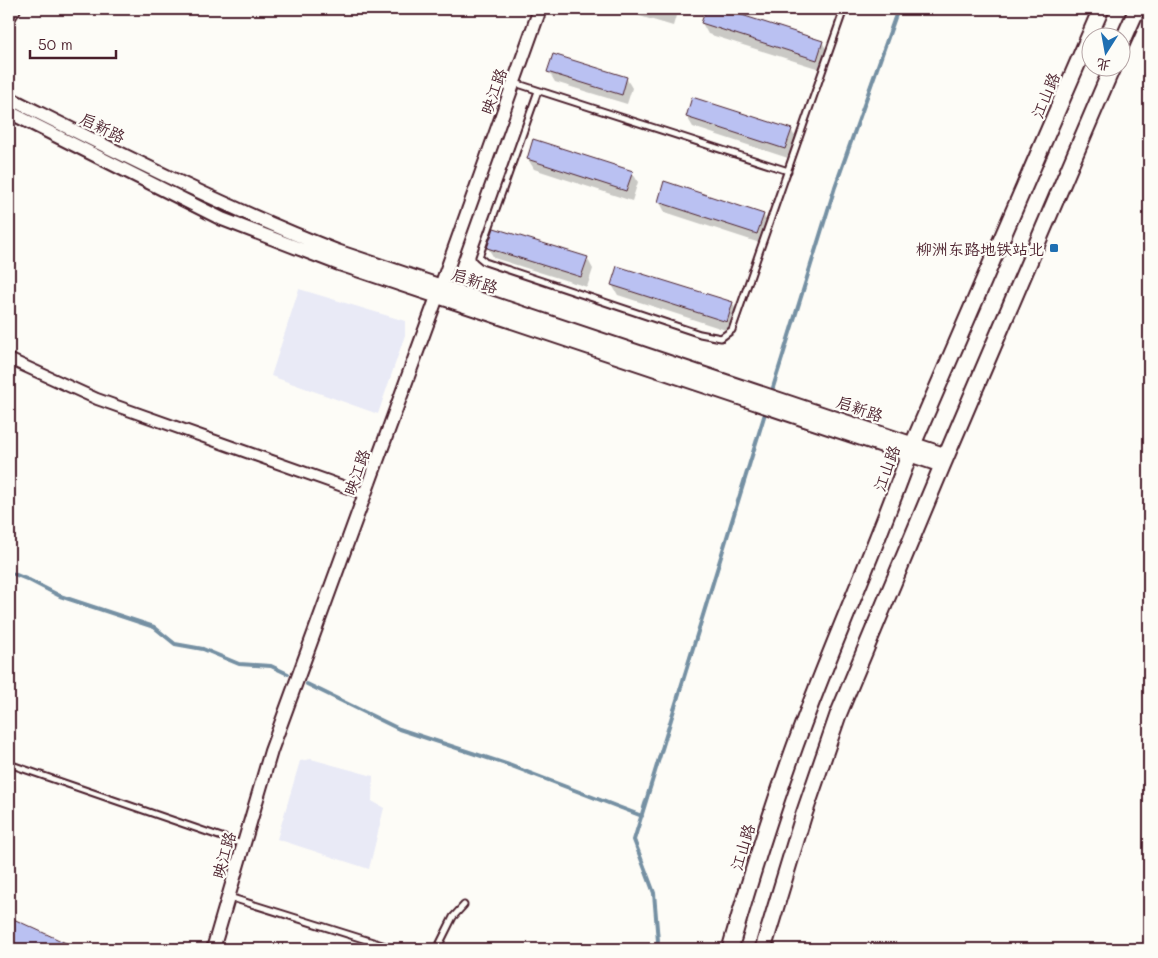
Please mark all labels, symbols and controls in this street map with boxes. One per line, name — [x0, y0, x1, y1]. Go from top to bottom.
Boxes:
scale bar — [30, 28, 116, 60]
north arrow — [1080, 28, 1130, 78]
text: 50 m — [38, 34, 73, 54]
text: 北 — [1095, 55, 1112, 76]
street label: 映江路 — [475, 65, 511, 117]
street label: 江山路 — [1026, 69, 1064, 121]
street label: 启新路 — [77, 107, 129, 147]
place label: 柳洲东路地铁站北 — [916, 238, 1044, 259]
marker: 柳洲东路地铁站北 — [1048, 242, 1060, 254]
street label: 启新路 — [449, 263, 501, 297]
street label: 启新路 — [834, 390, 886, 426]
street label: 江山路 — [868, 442, 904, 494]
street label: 映江路 — [338, 446, 374, 498]
street label: 江山路 — [725, 821, 759, 873]
street label: 映江路 — [206, 829, 240, 881]

